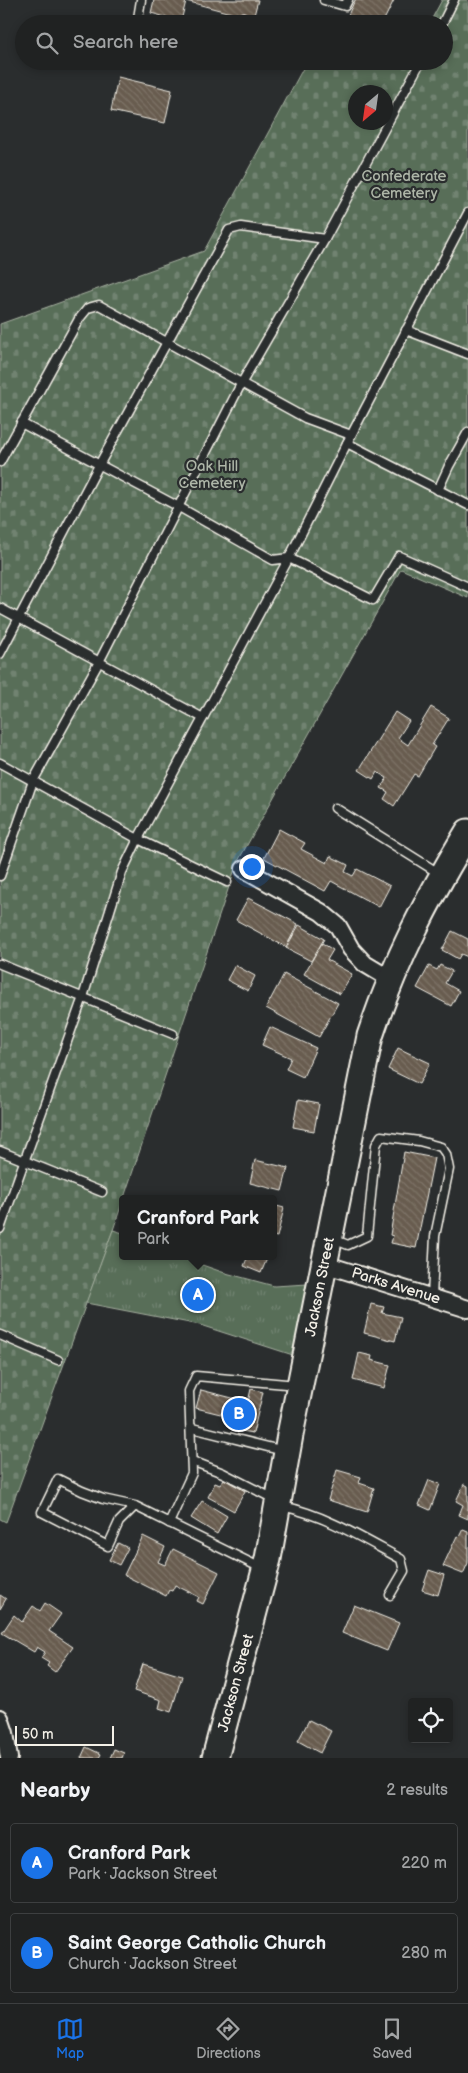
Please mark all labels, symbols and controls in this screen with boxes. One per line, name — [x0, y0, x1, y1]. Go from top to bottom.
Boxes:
search box — [15, 15, 453, 70]
icon: search — [33, 29, 61, 57]
text: Search here — [73, 31, 178, 54]
north arrow — [348, 85, 393, 130]
park label: Confederate Cemetery — [362, 167, 447, 203]
park label: Oak Hill Cemetery — [179, 457, 246, 493]
your location — [239, 854, 265, 880]
popup — [119, 1195, 277, 1260]
text: Cranford Park — [137, 1207, 259, 1230]
text: Park — [137, 1230, 169, 1249]
street label: Jackson Street — [301, 1235, 339, 1338]
street label: Parks Avenue — [349, 1263, 443, 1309]
pin: A — [182, 1276, 214, 1314]
pin: B — [223, 1395, 255, 1433]
street label: Jackson Street — [214, 1632, 258, 1734]
map controls — [408, 1698, 453, 1743]
button: locate — [408, 1698, 453, 1743]
scale bar — [15, 1723, 114, 1746]
text: 50 m — [22, 1726, 54, 1743]
text: Nearby — [20, 1778, 90, 1803]
text: 2 results — [386, 1781, 448, 1800]
text: Cranford Park — [68, 1842, 190, 1865]
text: A — [32, 1854, 42, 1873]
text: 220 m — [401, 1854, 447, 1873]
text: Park · Jackson Street — [68, 1865, 217, 1884]
text: Saint George Catholic Church — [68, 1932, 326, 1955]
text: B — [31, 1944, 43, 1963]
text: 280 m — [401, 1944, 447, 1963]
text: Church · Jackson Street — [68, 1955, 237, 1974]
tab: Map — [56, 2015, 84, 2062]
tab: Directions — [196, 2015, 261, 2062]
tab: Saved — [373, 2015, 412, 2062]

